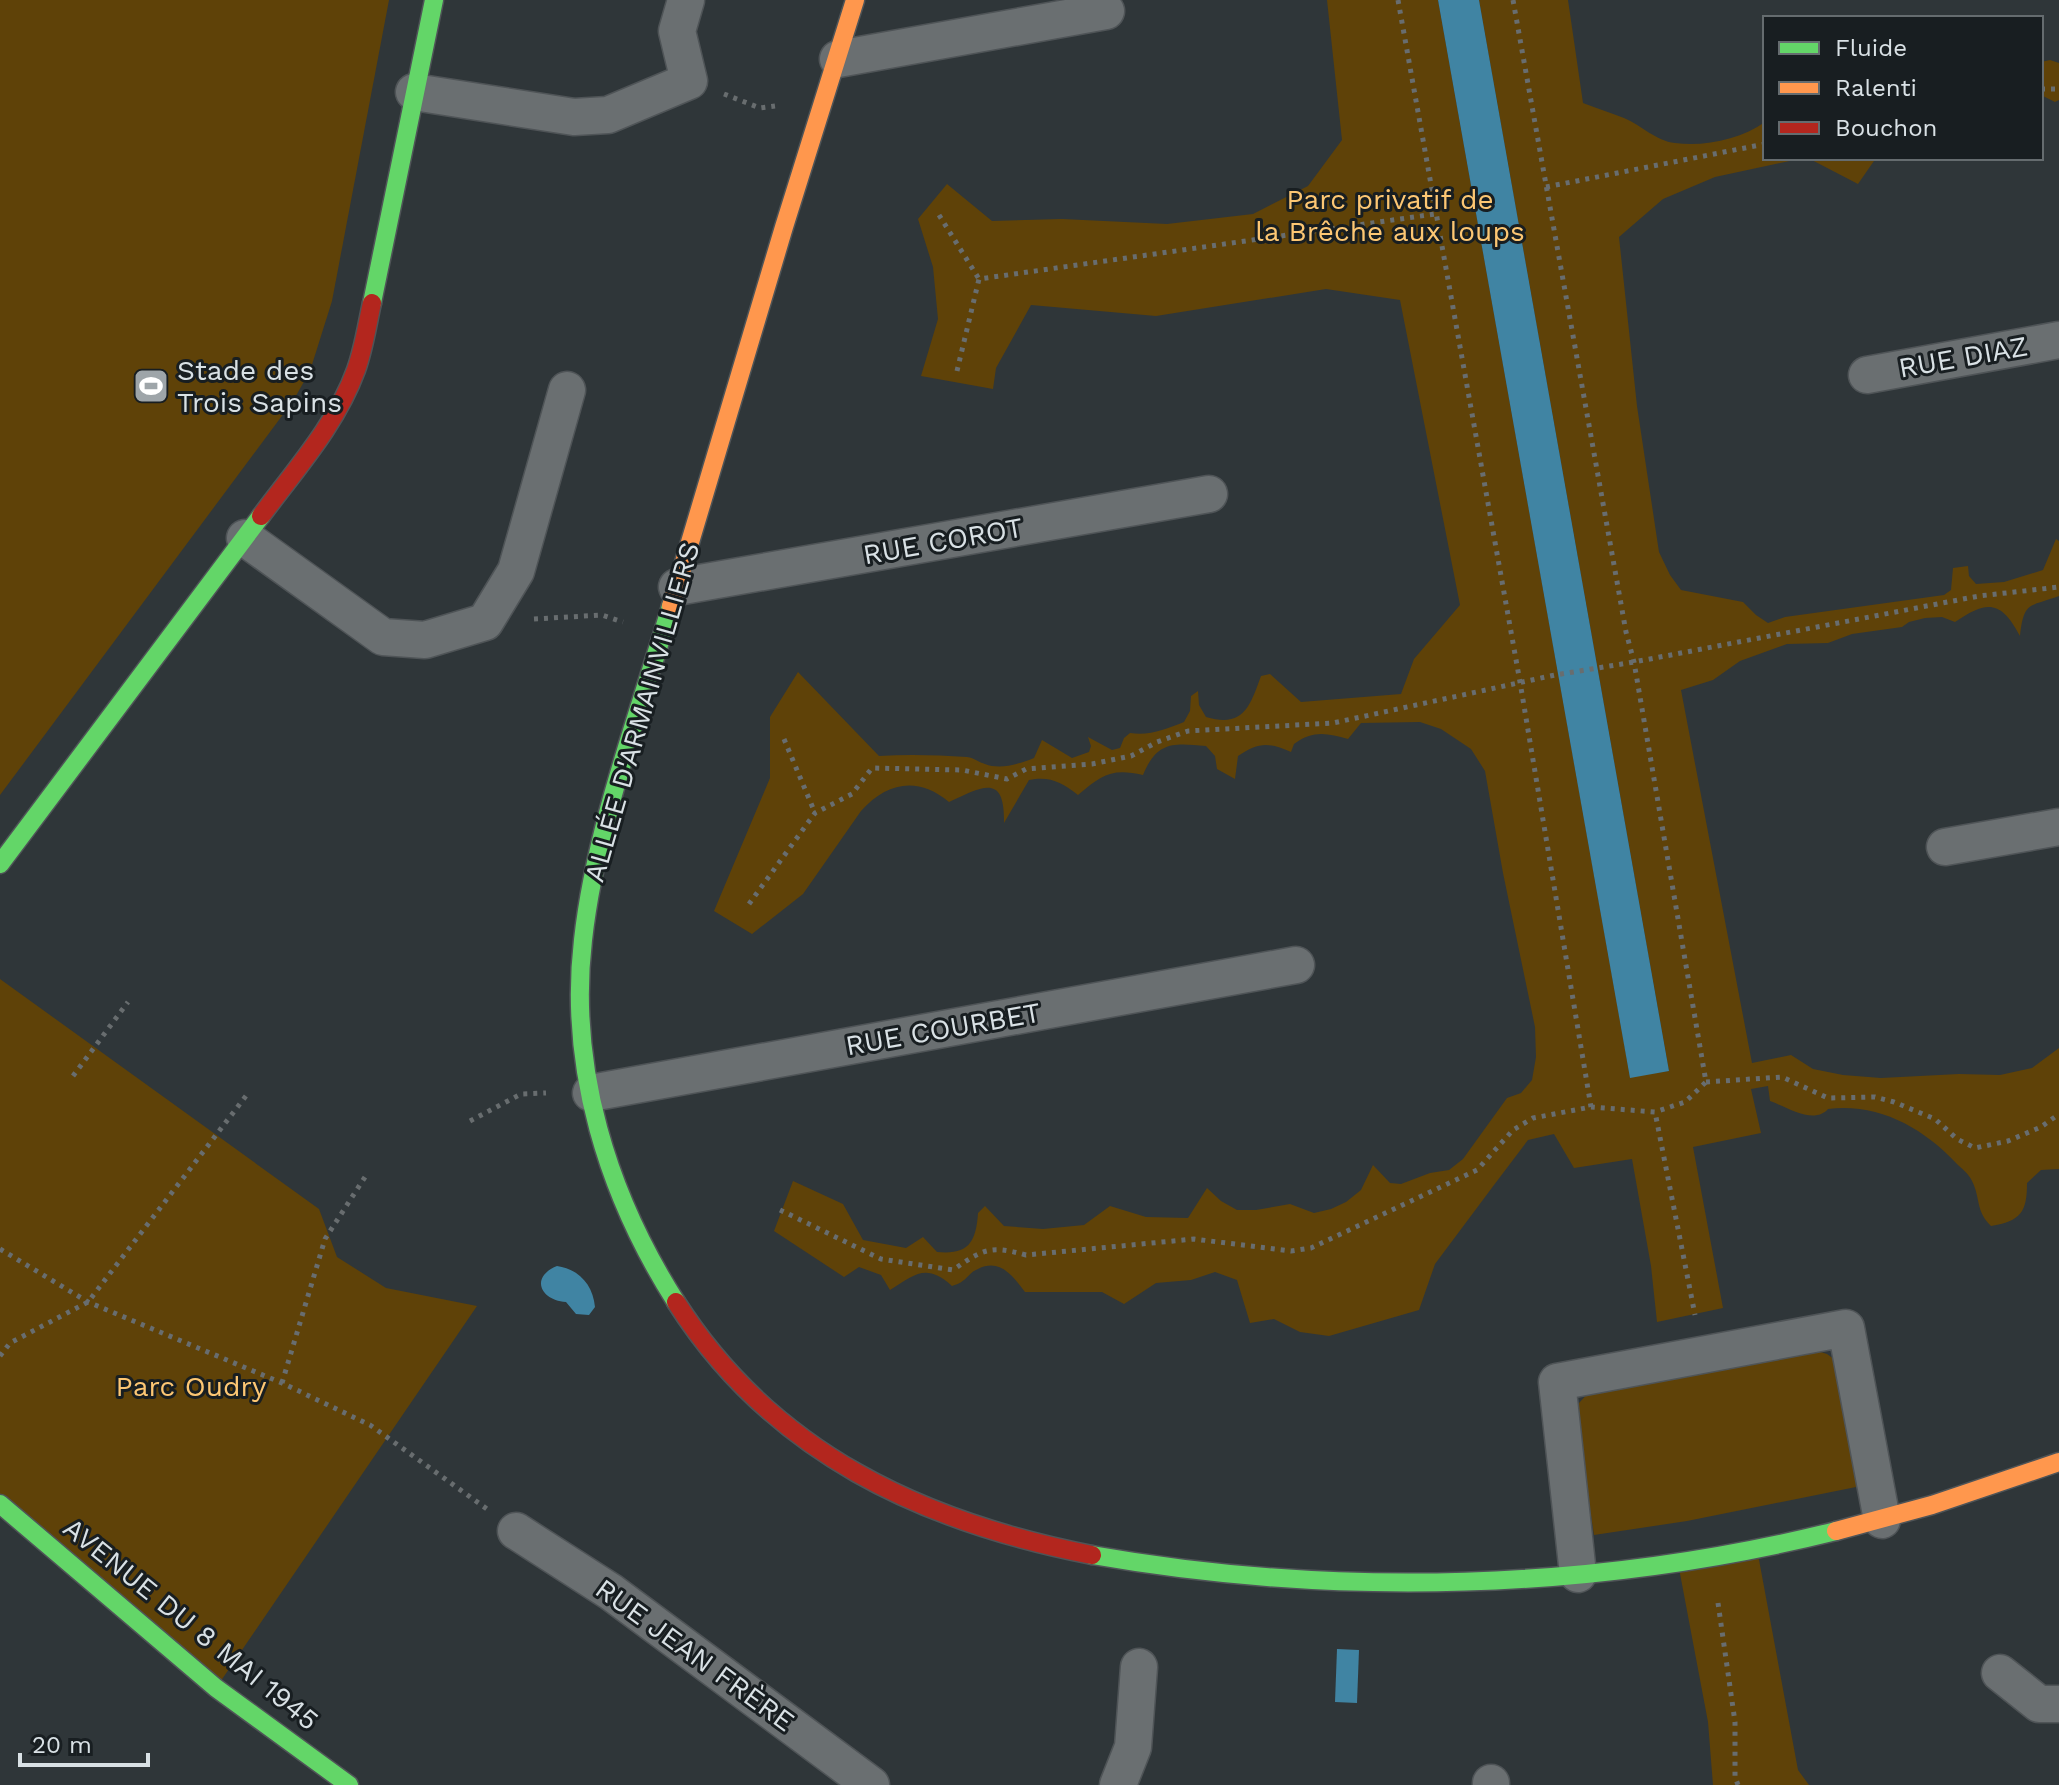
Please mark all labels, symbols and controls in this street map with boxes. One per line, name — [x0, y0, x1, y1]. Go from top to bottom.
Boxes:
legend — [1763, 16, 2043, 160]
text: Fluide — [1835, 34, 1907, 62]
text: Ralenti — [1835, 74, 1917, 102]
text: Bouchon — [1835, 114, 1937, 142]
park label: Parc privatif de la Brêche aux loups — [1255, 183, 1525, 248]
street label: RUE DIAZ — [1896, 329, 2030, 385]
place label: Stade des Trois Sapins — [177, 354, 342, 419]
sports icon: Stade des Trois Sapins — [132, 367, 170, 405]
street label: RUE COROT — [861, 511, 1026, 571]
street label: ALLÉE D'ARMAINVILLIERS — [578, 538, 706, 886]
street label: RUE COURBET — [843, 996, 1043, 1062]
park label: Parc Oudry — [116, 1370, 267, 1403]
street label: AVENUE DU 8 MAI 1945 — [57, 1511, 325, 1737]
street label: RUE JEAN FRÈRE — [589, 1572, 801, 1738]
scale bar — [20, 1717, 148, 1767]
text: 20 m — [32, 1731, 92, 1759]

